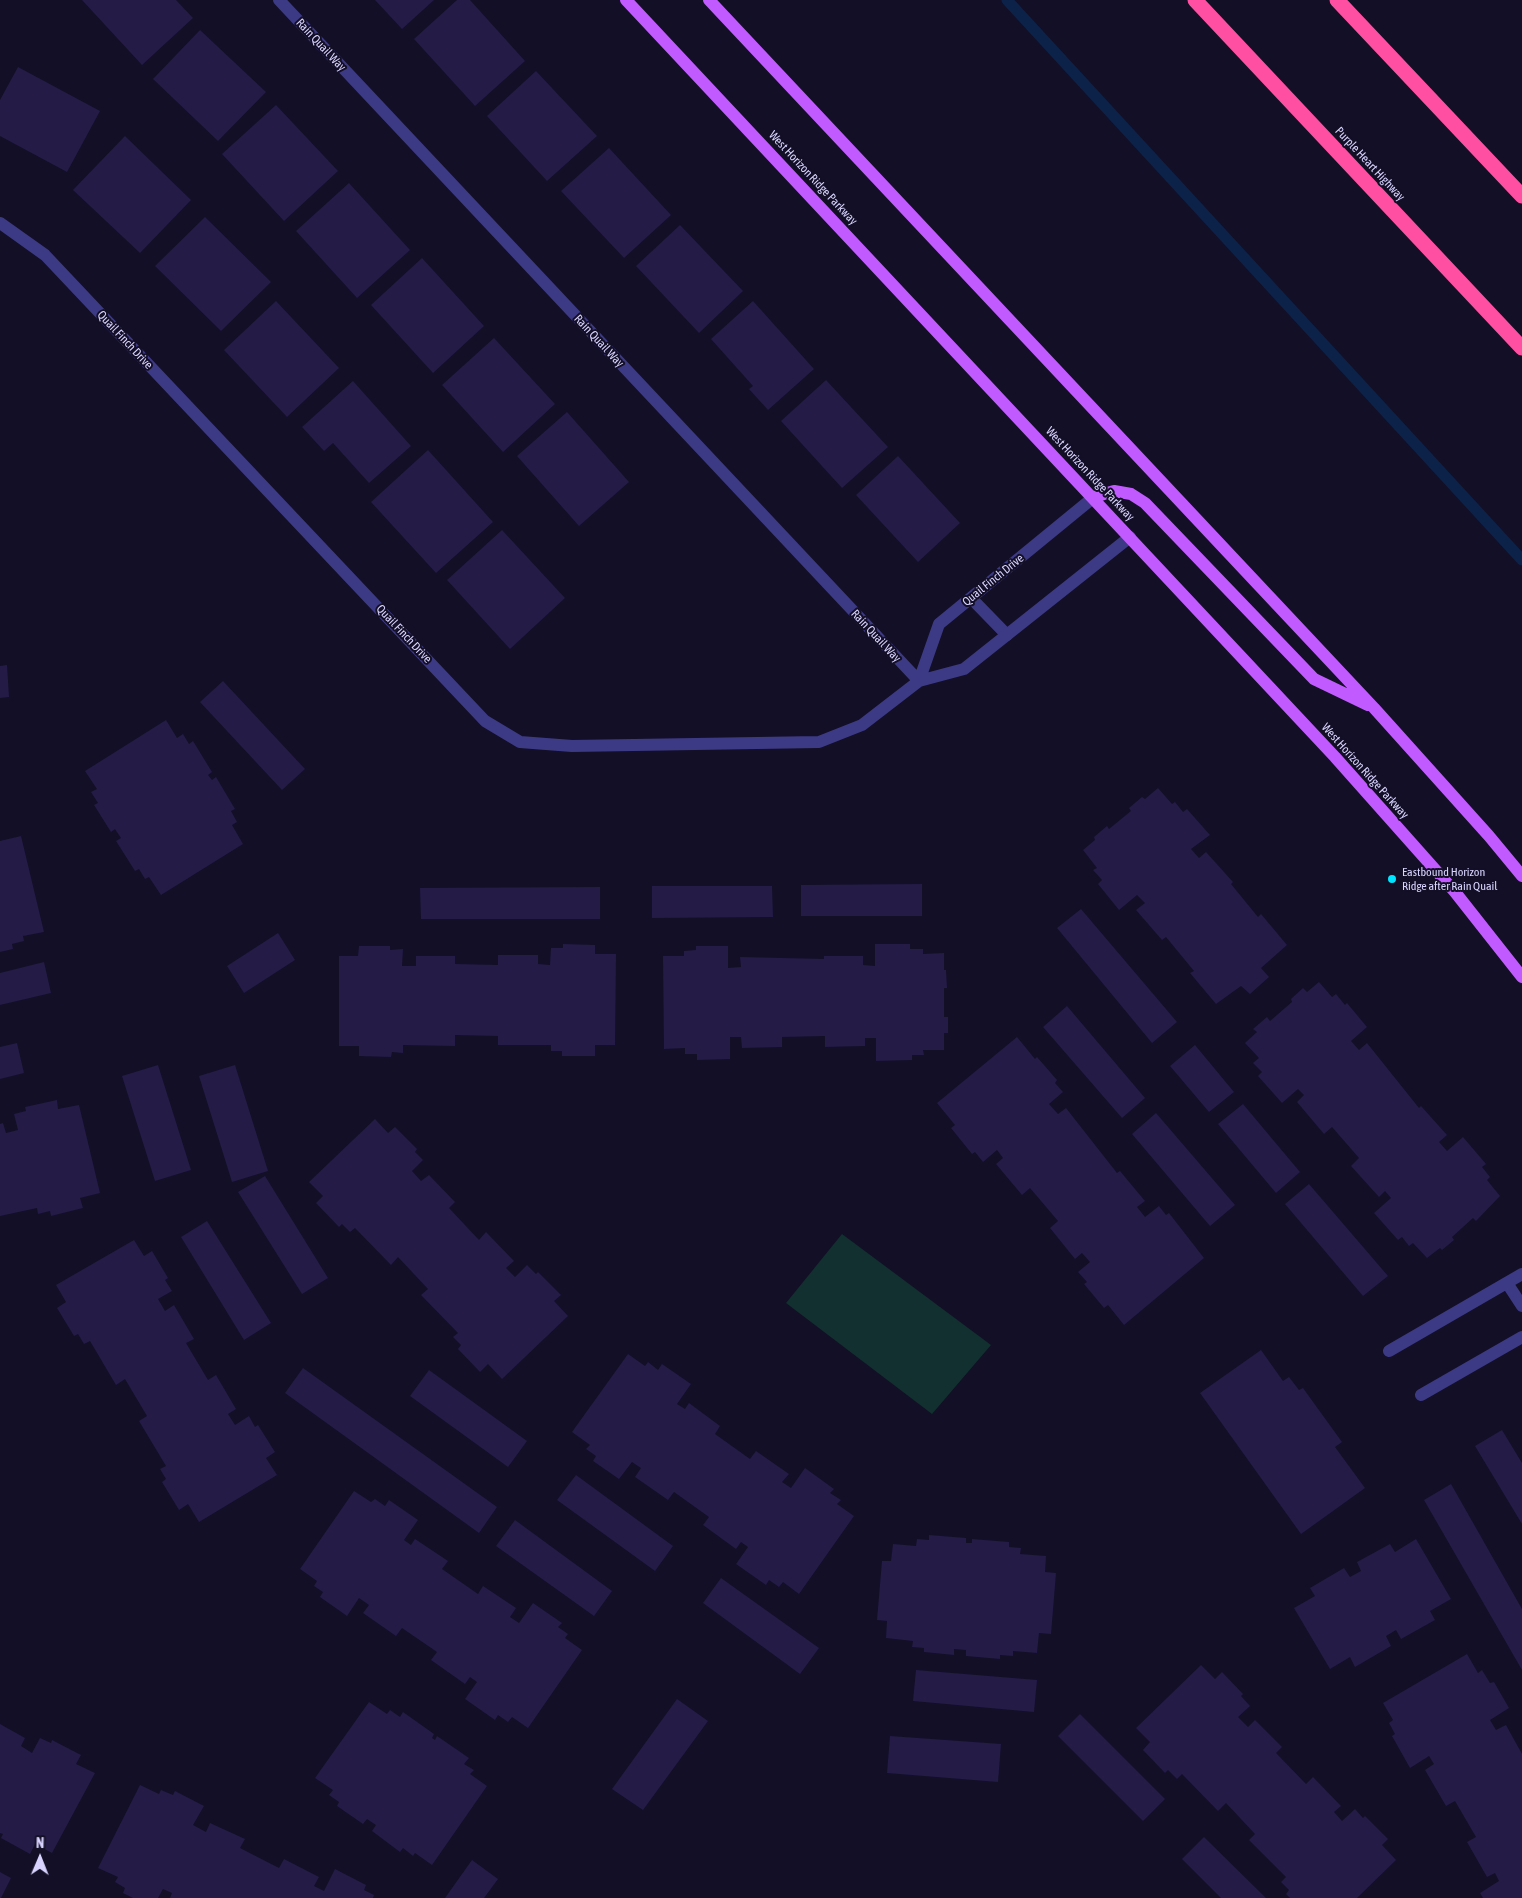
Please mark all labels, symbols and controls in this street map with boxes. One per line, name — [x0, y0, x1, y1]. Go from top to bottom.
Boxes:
street label: Rain Quail Way — [293, 16, 349, 74]
street label: Purple Heart Highway — [1332, 124, 1408, 204]
street label: West Horizon Ridge Parkway — [766, 128, 860, 228]
street label: Quail Finch Drive — [94, 308, 156, 372]
street label: Rain Quail Way — [571, 312, 627, 370]
street label: West Horizon Ridge Parkway — [1043, 424, 1137, 524]
street label: Quail Finch Drive — [959, 551, 1027, 609]
street label: Quail Finch Drive — [373, 602, 435, 666]
street label: Rain Quail Way — [848, 607, 904, 665]
street label: West Horizon Ridge Parkway — [1318, 720, 1412, 822]
place label: Eastbound Horizon Ridge after Rain Quail — [1402, 865, 1497, 893]
marker: Eastbound Horizon Ridge after Rain Quail — [1386, 873, 1398, 885]
north arrow — [15, 1833, 65, 1883]
text: N — [36, 1835, 45, 1851]

